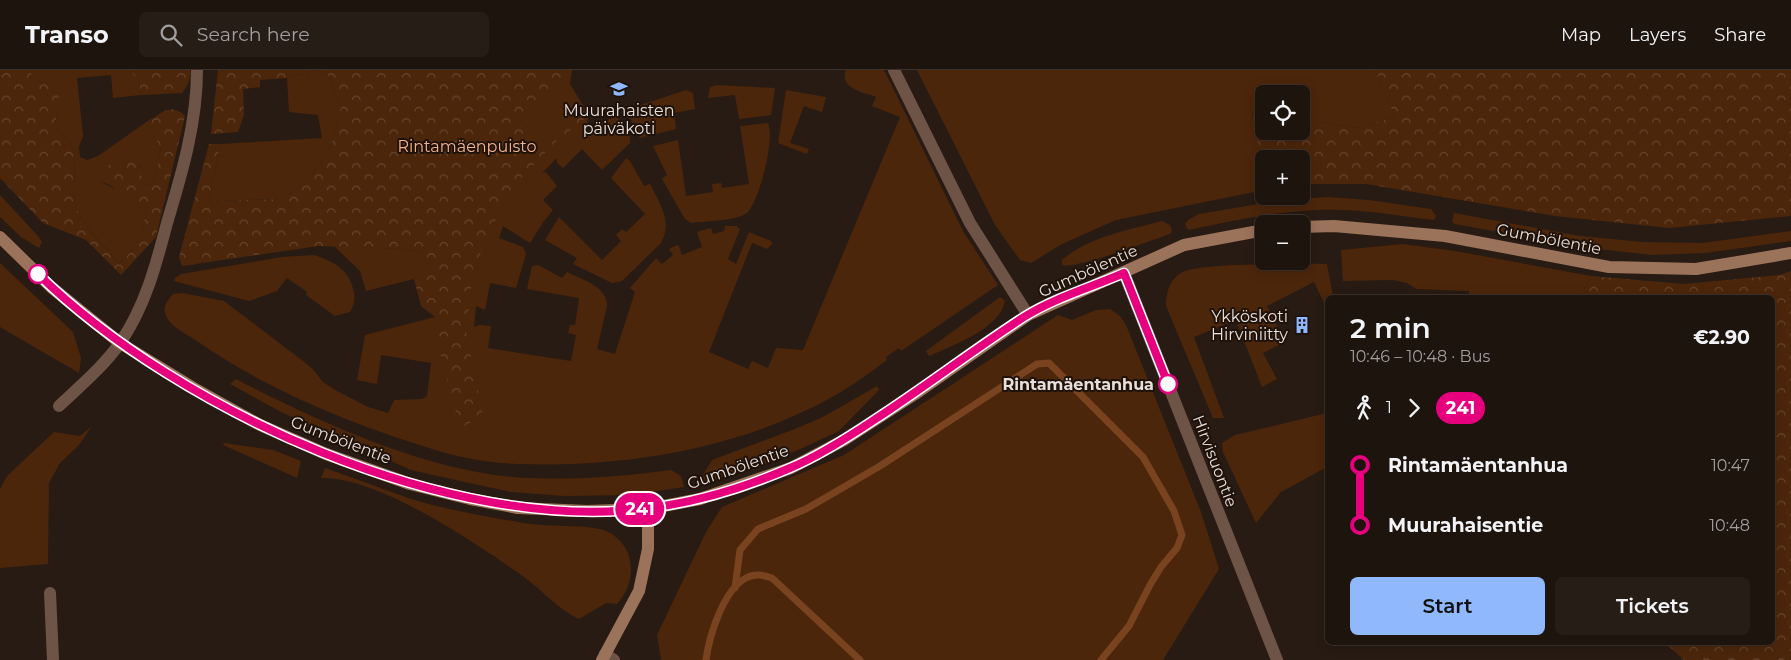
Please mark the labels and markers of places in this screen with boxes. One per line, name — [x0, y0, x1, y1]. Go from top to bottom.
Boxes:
school or university icon: Muurahaisten päiväkoti — [609, 79, 629, 99]
place label: Muurahaisten päiväkoti — [563, 101, 675, 138]
unlabelled marker — [28, 264, 48, 284]
place label: Ykköskoti Hirviniitty — [1211, 307, 1288, 344]
building icon: Ykköskoti Hirviniitty — [1292, 315, 1312, 335]
marker: Rintamäentanhua — [1158, 374, 1178, 394]
place label: Rintamäentanhua — [1002, 375, 1154, 394]

